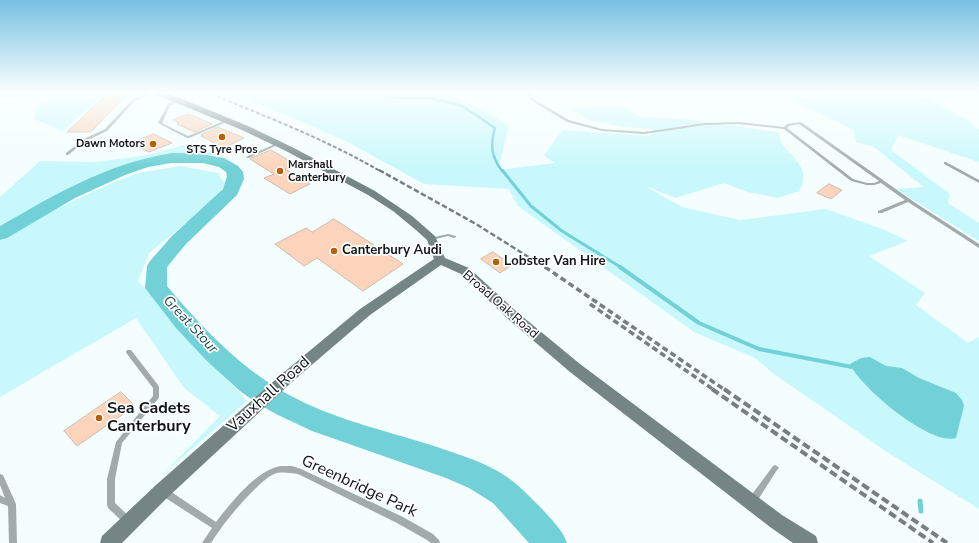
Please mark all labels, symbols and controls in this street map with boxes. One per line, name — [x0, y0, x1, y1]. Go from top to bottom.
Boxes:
marker: STS Tyre Pros — [217, 132, 227, 142]
place label: Dawn Motors — [76, 137, 145, 151]
marker: Dawn Motors — [148, 139, 158, 149]
place label: STS Tyre Pros — [186, 143, 258, 157]
place label: Marshall Canterbury — [288, 158, 346, 184]
marker: Marshall Canterbury — [275, 166, 285, 176]
place label: Canterbury Audi — [342, 243, 442, 259]
marker: Canterbury Audi — [329, 246, 339, 256]
place label: Lobster Van Hire — [504, 254, 606, 270]
marker: Lobster Van Hire — [491, 257, 501, 267]
street label: Broad Oak Road — [459, 268, 541, 342]
water label: Great Stour — [159, 293, 221, 357]
street label: Vauxhall Road — [224, 353, 314, 437]
place label: Sea Cadets Canterbury — [107, 399, 191, 437]
marker: Sea Cadets Canterbury — [94, 413, 104, 423]
street label: Greenbridge Park — [298, 452, 420, 522]

